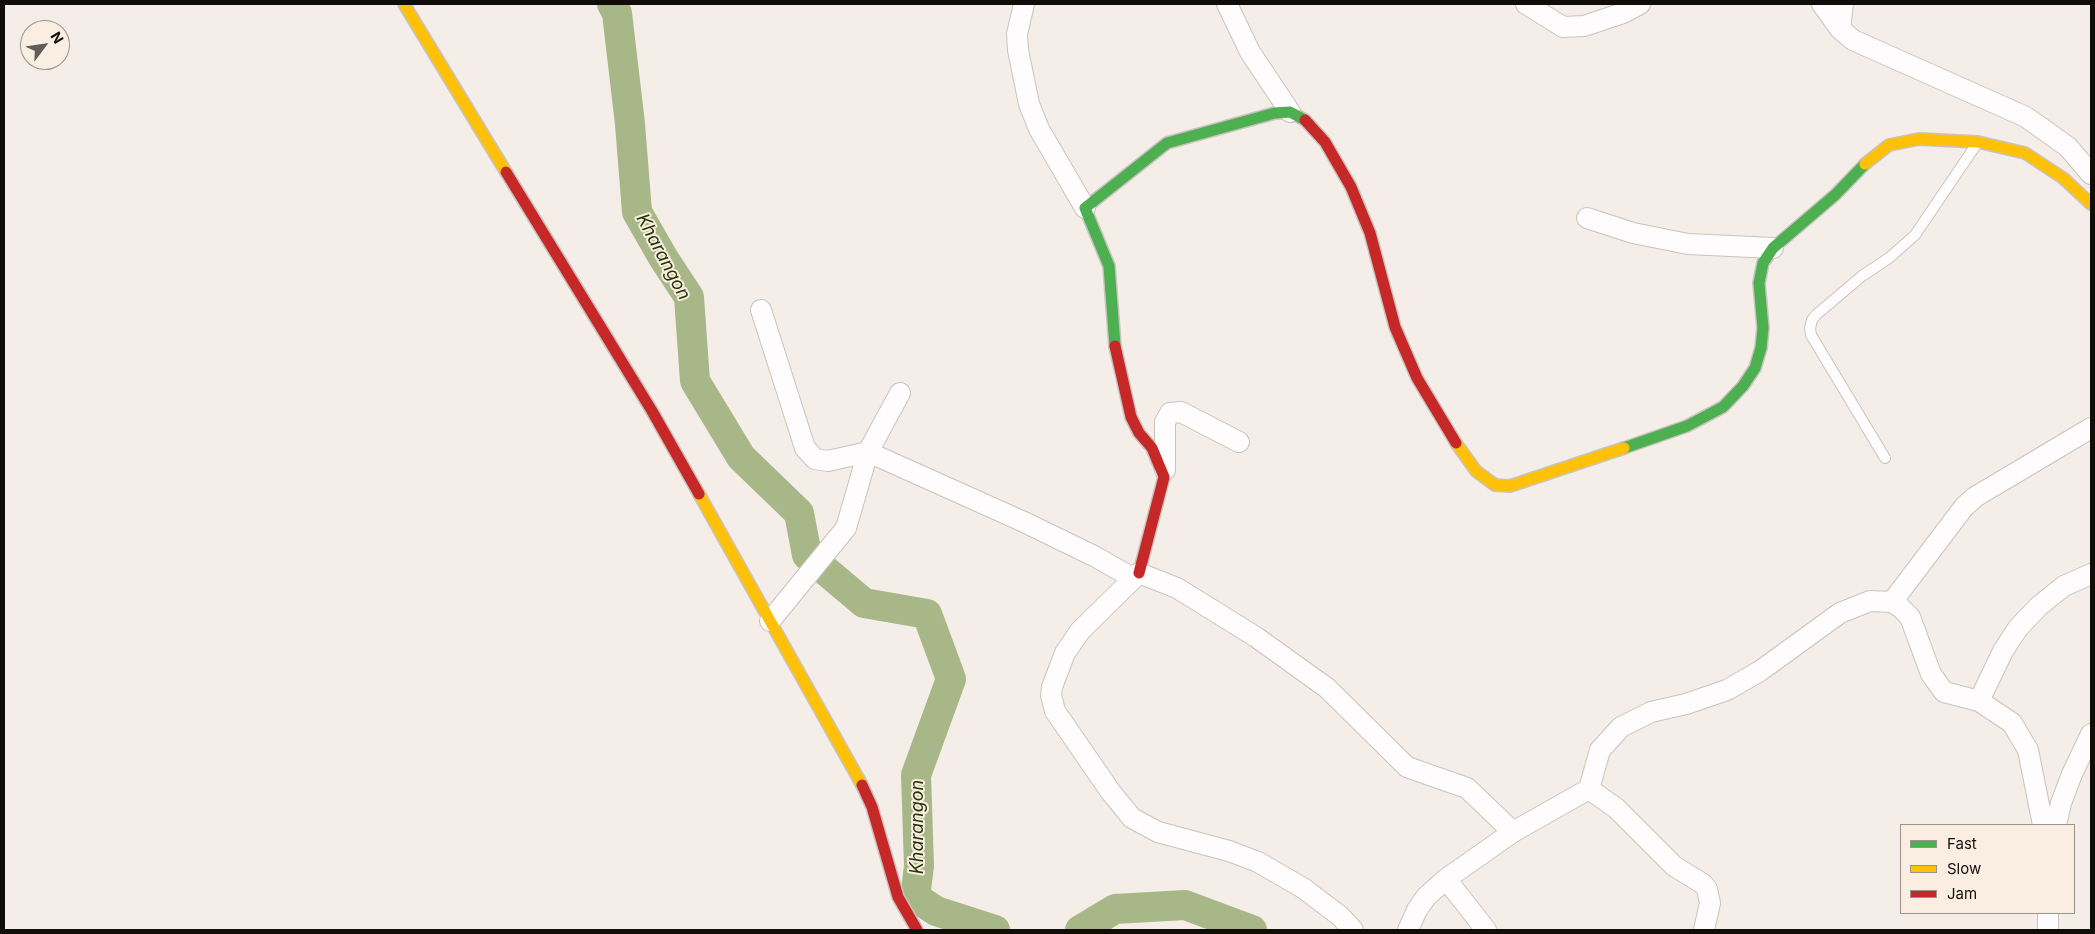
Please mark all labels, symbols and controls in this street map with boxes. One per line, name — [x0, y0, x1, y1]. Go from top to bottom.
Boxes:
north arrow — [20, 20, 70, 70]
text: N — [47, 29, 67, 46]
water label: Kharangon — [631, 210, 695, 304]
water label: Kharangon — [907, 780, 929, 874]
legend — [1900, 824, 2075, 914]
text: Fast — [1947, 834, 1977, 853]
text: Slow — [1947, 859, 1981, 878]
text: Jam — [1947, 884, 1977, 903]

